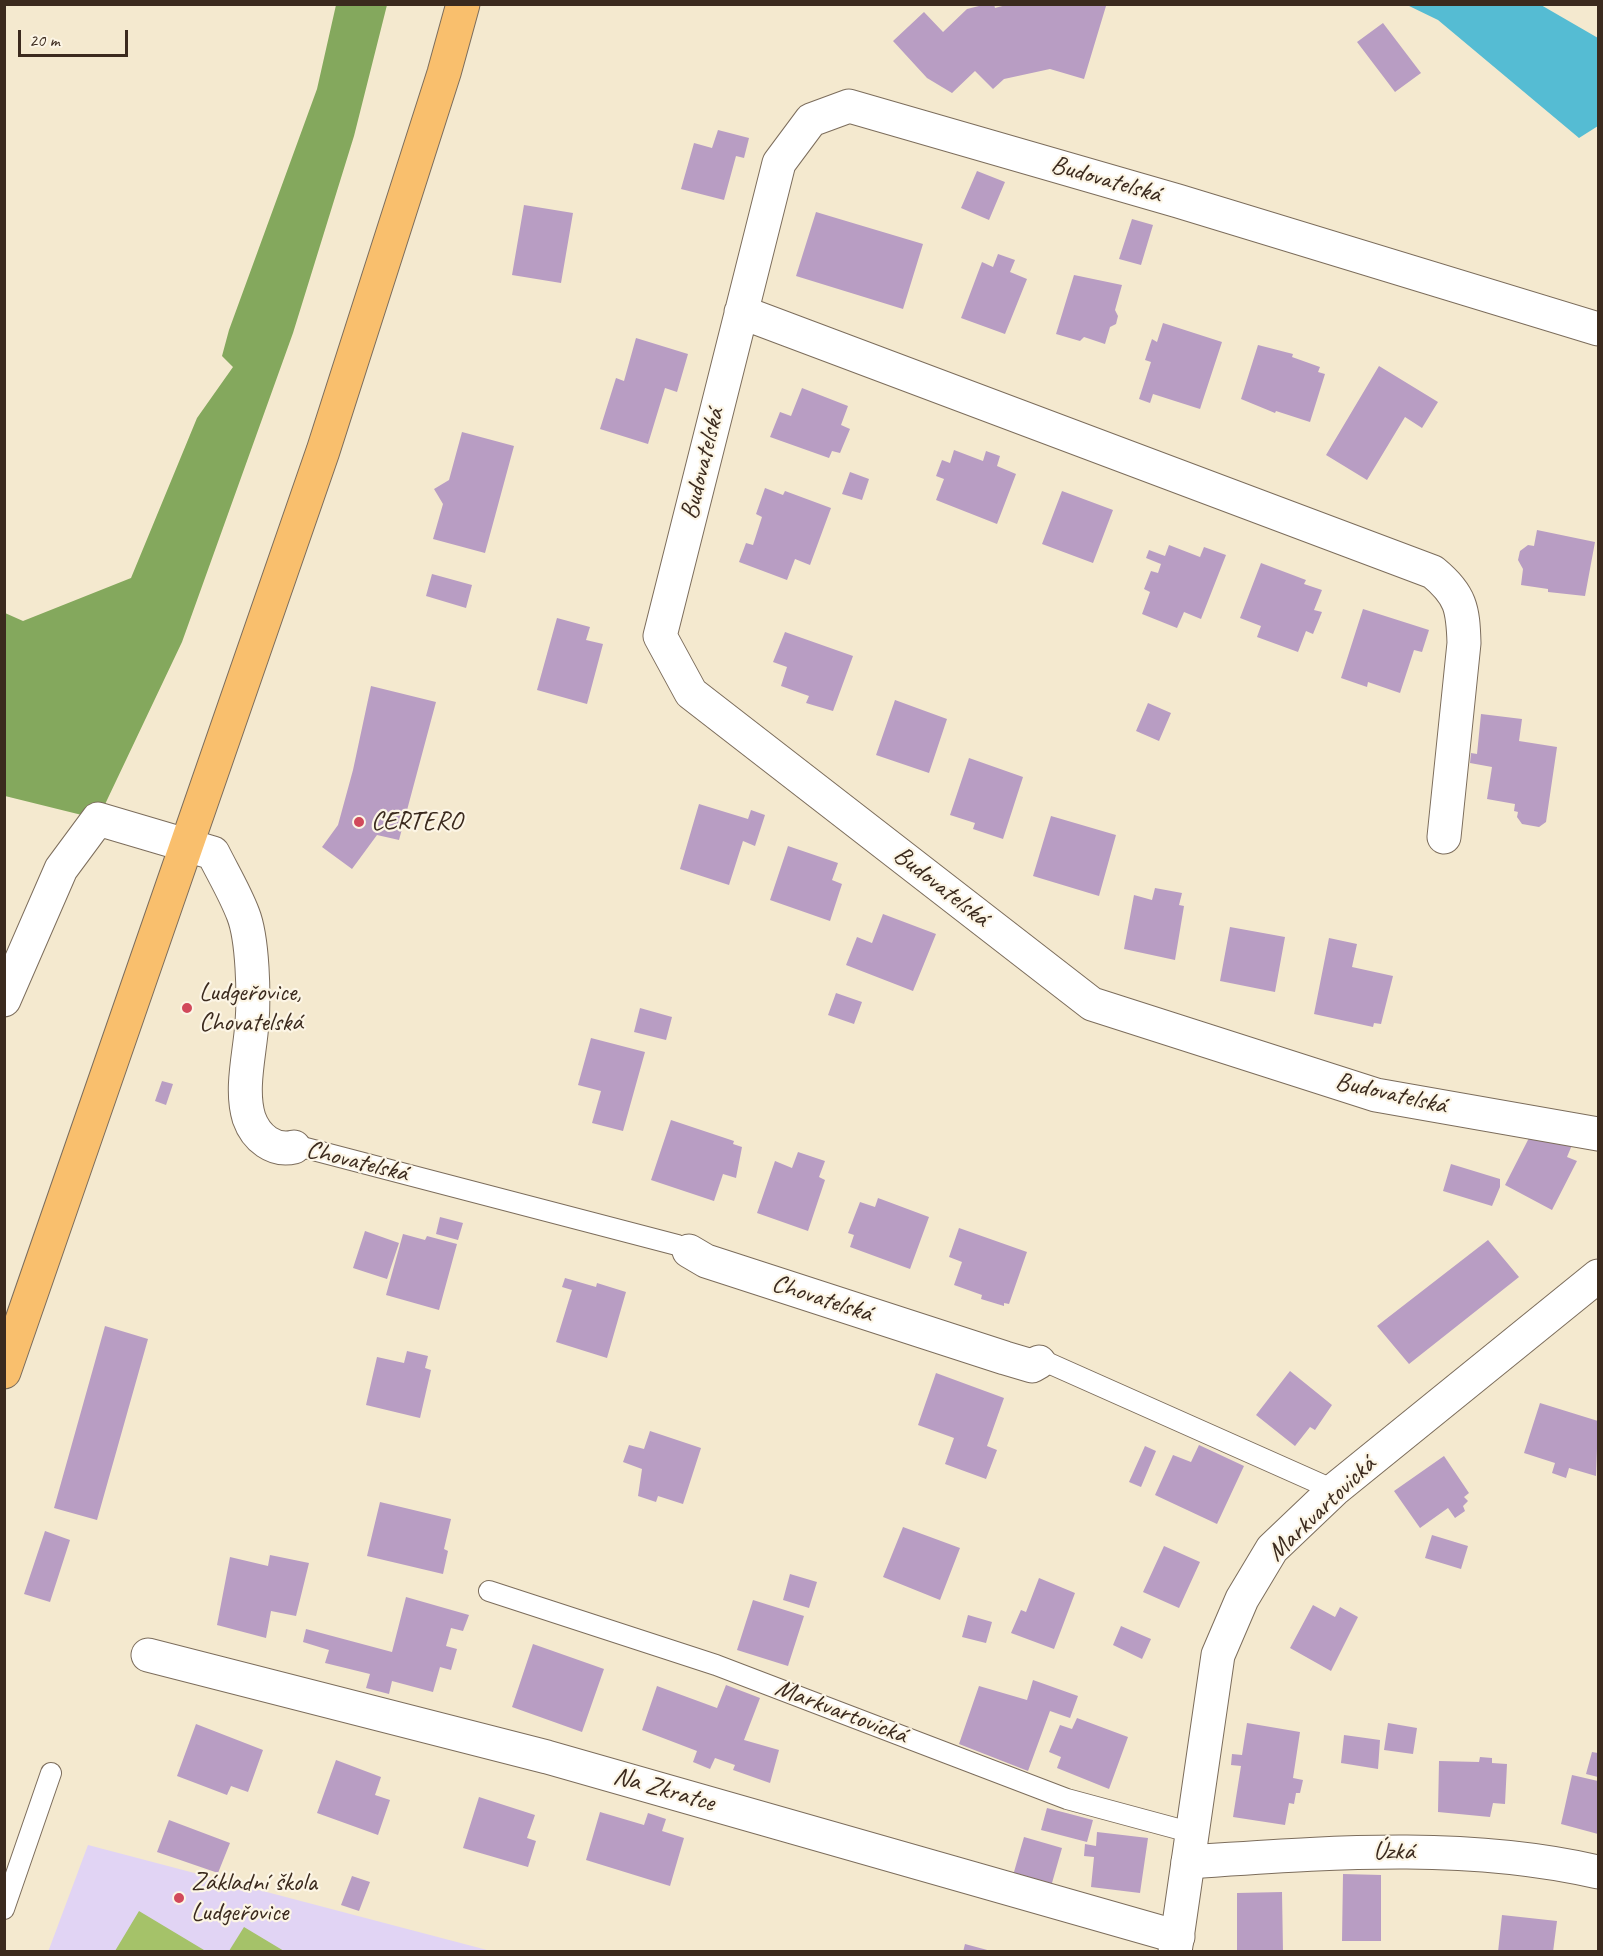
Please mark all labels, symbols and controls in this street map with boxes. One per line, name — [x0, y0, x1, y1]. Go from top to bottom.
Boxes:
scale bar — [21, 18, 130, 56]
text: 20 m — [29, 29, 60, 51]
street label: Budovatelská — [1047, 149, 1165, 211]
street label: Budovatelská — [674, 405, 732, 523]
place label: CERTERO — [371, 806, 462, 838]
marker: CERTERO — [352, 815, 366, 829]
street label: Budovatelská — [887, 840, 995, 934]
place label: Ludgeřovice, Chovatelská — [199, 977, 303, 1038]
marker: Ludgeřovice, Chovatelská — [180, 1001, 194, 1015]
street label: Budovatelská — [1332, 1066, 1450, 1122]
street label: Chovatelská — [303, 1134, 411, 1190]
street label: Chovatelská — [768, 1268, 876, 1330]
street label: Markvartovická — [1261, 1450, 1383, 1568]
street label: Markvartovická — [771, 1673, 911, 1751]
street label: Na Zkratce — [610, 1761, 718, 1819]
street label: Úzká — [1373, 1836, 1415, 1868]
place label: Základní škola Ludgeřovice — [191, 1867, 317, 1928]
marker: Základní škola Ludgeřovice — [172, 1891, 186, 1905]

